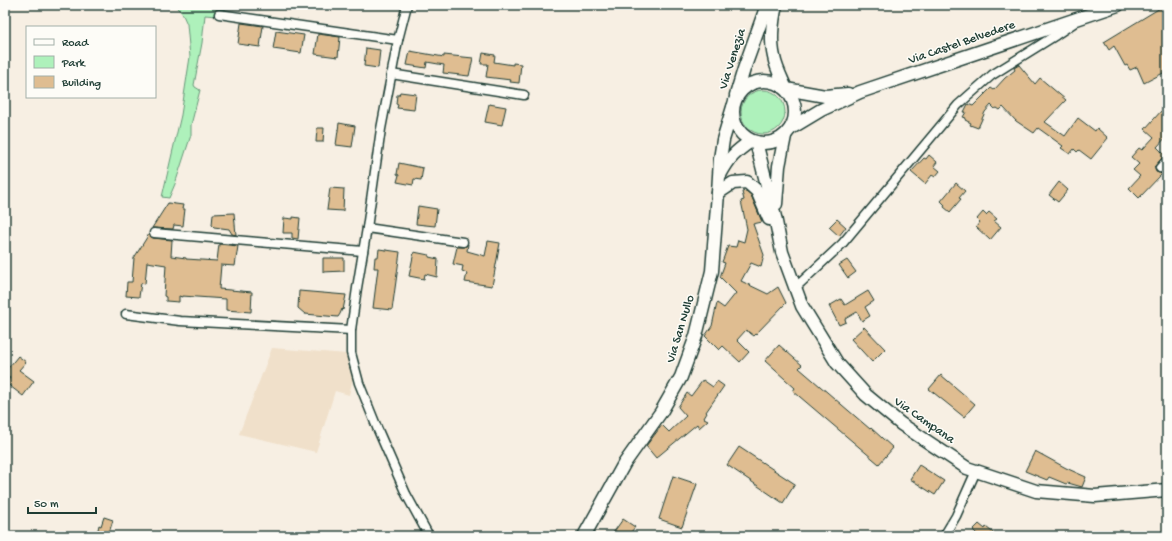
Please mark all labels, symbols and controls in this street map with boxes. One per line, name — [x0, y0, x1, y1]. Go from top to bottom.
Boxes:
street label: Via Castel Belvedere — [906, 18, 1017, 69]
legend — [26, 26, 156, 98]
street label: Via Venezia — [716, 26, 750, 92]
text: Road — [62, 37, 89, 51]
text: Park — [61, 57, 87, 71]
text: Building — [61, 77, 101, 91]
street label: Via San Nullo — [663, 293, 698, 366]
street label: Via Campana — [890, 394, 958, 448]
scale bar — [28, 489, 96, 515]
text: 50 m — [34, 498, 59, 512]

